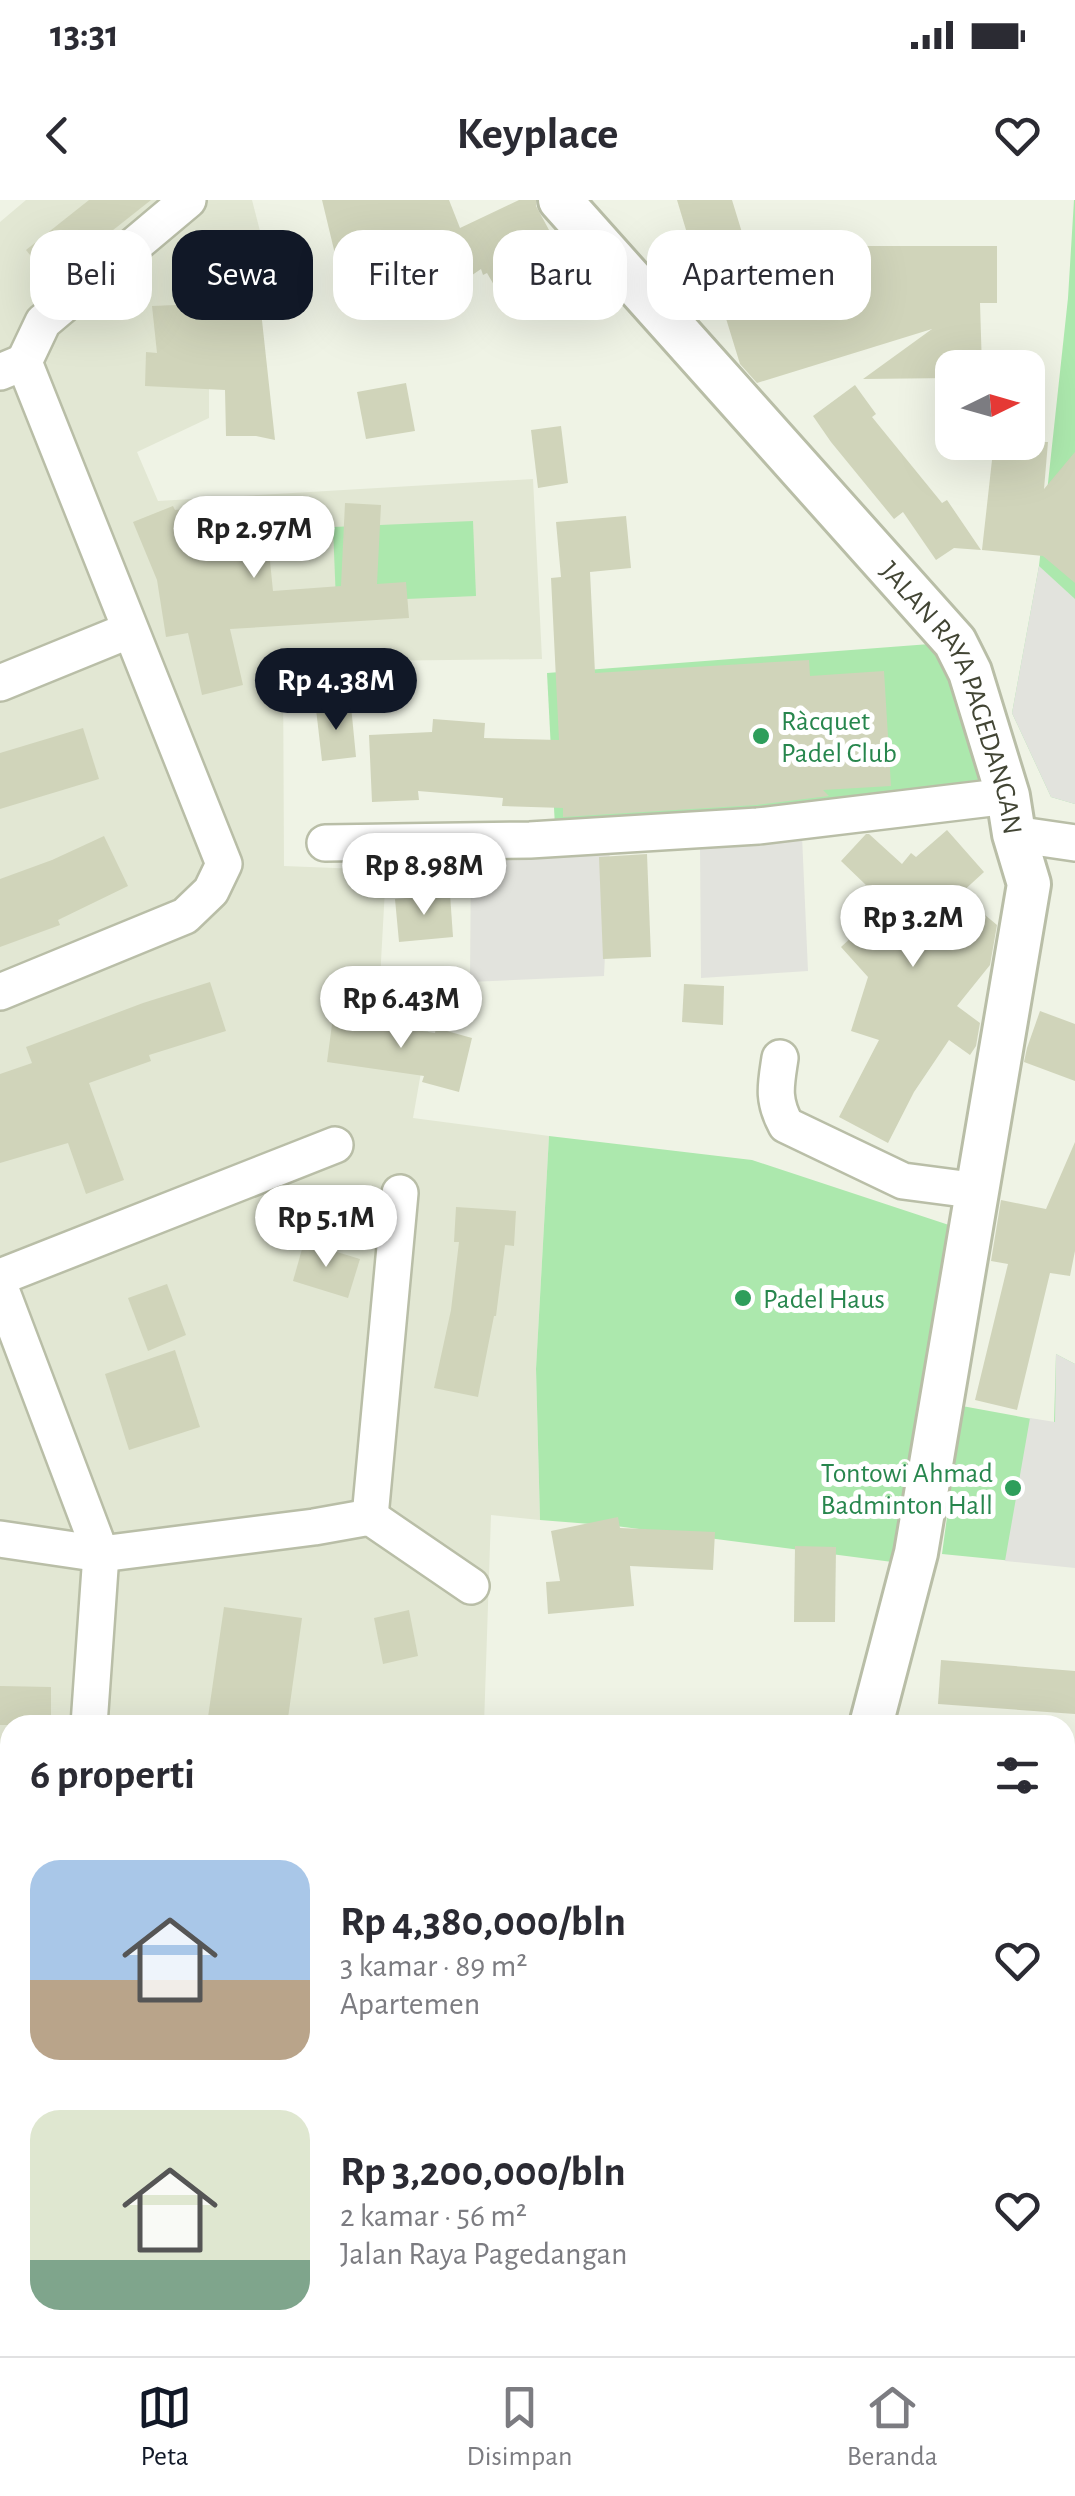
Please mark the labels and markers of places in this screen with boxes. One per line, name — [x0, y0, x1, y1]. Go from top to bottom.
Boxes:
pin: Rp 2.97M — [151, 496, 357, 581]
pin: Rp 4.38M — [233, 648, 439, 733]
place label: Ràcquet Padel Club — [781, 708, 897, 768]
marker: Ràcquet Padel Club — [750, 725, 772, 747]
pin: Rp 8.98M — [321, 833, 527, 918]
pin: Rp 3.2M — [821, 885, 1005, 970]
pin: Rp 6.43M — [298, 966, 504, 1051]
pin: Rp 5.1M — [234, 1185, 418, 1270]
place label: Padel Haus — [763, 1286, 885, 1314]
marker: Padel Haus — [732, 1287, 754, 1309]
place label: Tontowi Ahmad Badminton Hall — [820, 1460, 993, 1520]
marker: Tontowi Ahmad Badminton Hall — [1002, 1477, 1024, 1499]

